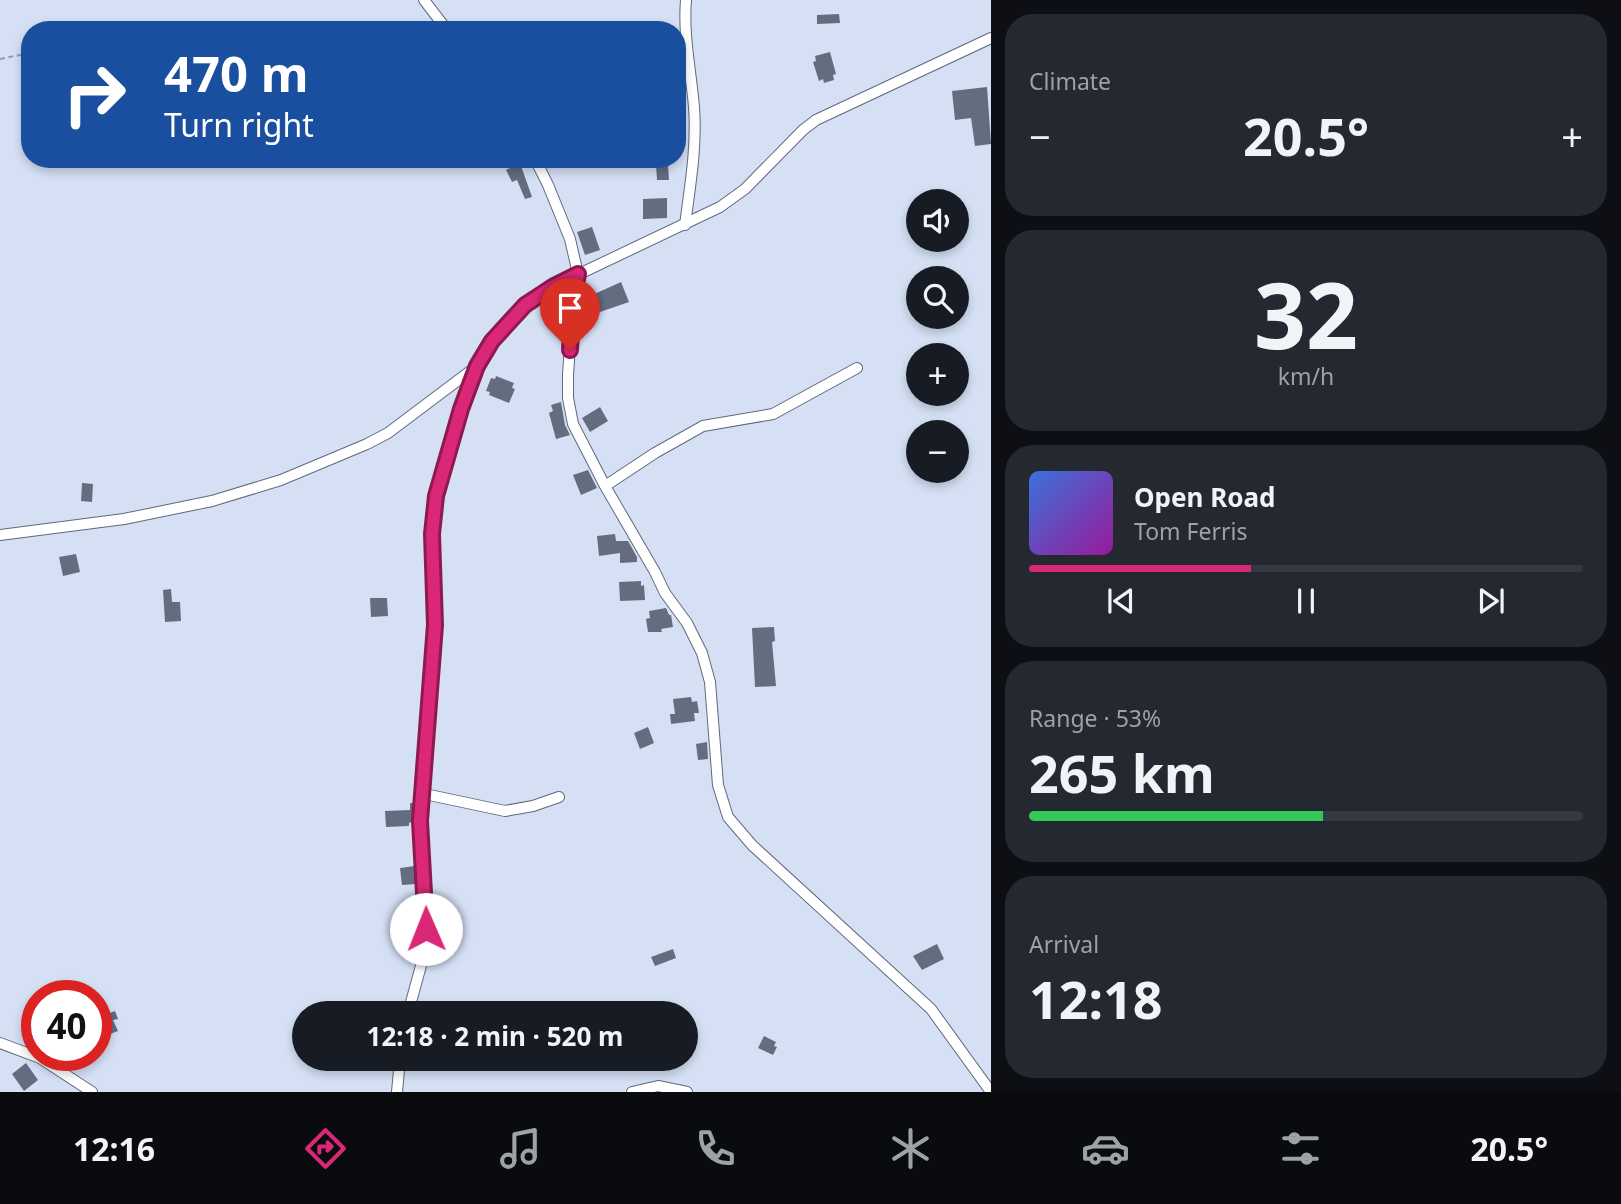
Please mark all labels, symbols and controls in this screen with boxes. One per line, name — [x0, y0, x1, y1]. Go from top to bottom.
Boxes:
text: 470 m — [164, 40, 309, 106]
icon: right — [49, 49, 140, 140]
text: Climate — [1029, 65, 1111, 97]
text: 20.5° — [1243, 100, 1369, 171]
text: Turn right — [164, 103, 314, 146]
text: − — [1029, 110, 1051, 162]
text: + — [1561, 110, 1583, 162]
map controls — [906, 189, 969, 483]
button: sound — [906, 189, 969, 252]
text: 32 — [1254, 252, 1358, 376]
button: search — [906, 266, 969, 329]
pin — [540, 278, 600, 350]
icon: arrive — [551, 289, 589, 327]
button: + — [906, 343, 969, 406]
text: km/h — [1278, 360, 1334, 392]
button: − — [906, 420, 969, 483]
text: Open Road — [1134, 479, 1276, 515]
text: Tom Ferris — [1134, 515, 1247, 547]
icon: previous — [1102, 582, 1140, 620]
icon: pause — [1287, 582, 1325, 620]
icon: next — [1472, 582, 1510, 620]
text: Range · 53% — [1029, 702, 1161, 734]
text: 265 km — [1029, 737, 1215, 808]
position arrow — [389, 892, 463, 966]
text: Arrival — [1029, 928, 1099, 960]
text: 12:18 — [1029, 963, 1163, 1034]
speed limit sign: 40 — [21, 980, 112, 1071]
text: 12:18 · 2 min · 520 m — [367, 1018, 623, 1054]
icon: directions — [301, 1124, 350, 1173]
icon: music — [496, 1124, 545, 1173]
icon: phone — [691, 1124, 740, 1173]
icon: climate — [886, 1124, 935, 1173]
icon: car — [1081, 1124, 1130, 1173]
icon: filters — [1276, 1124, 1325, 1173]
text: 12:16 — [73, 1127, 155, 1170]
text: 20.5° — [1471, 1127, 1548, 1170]

